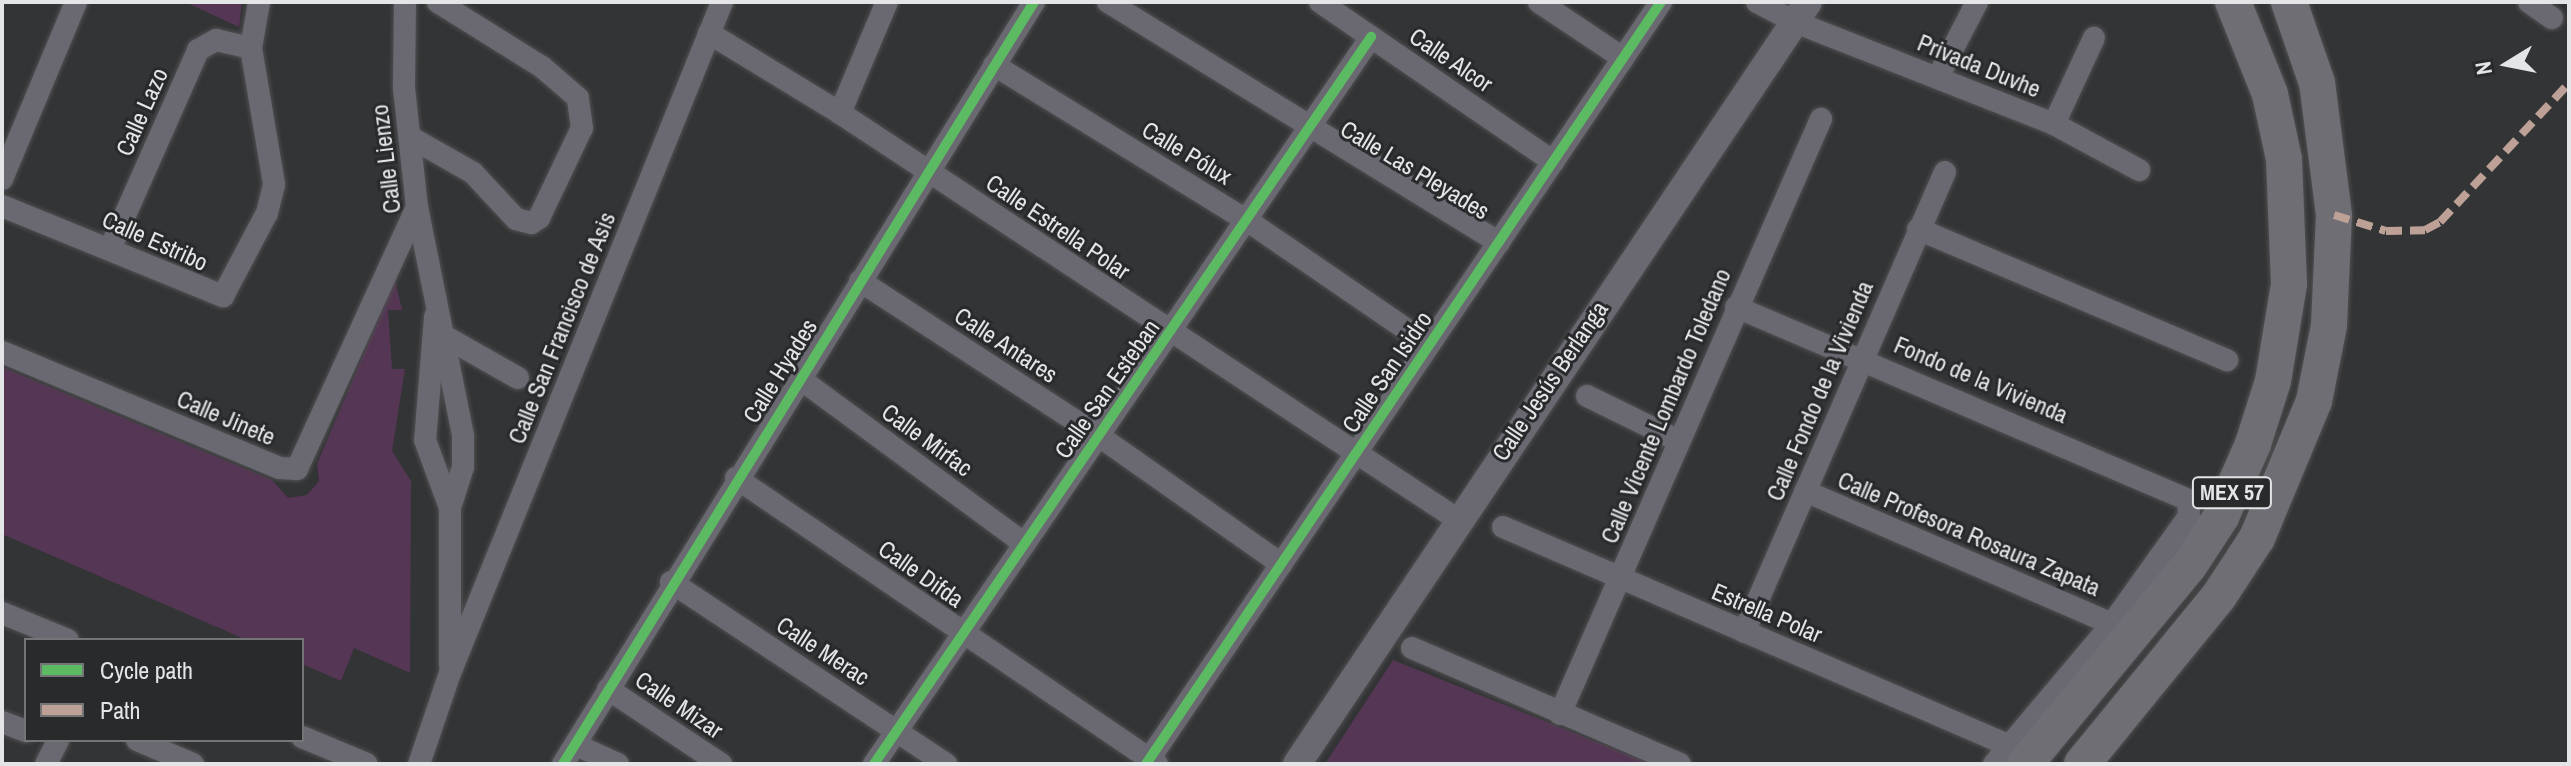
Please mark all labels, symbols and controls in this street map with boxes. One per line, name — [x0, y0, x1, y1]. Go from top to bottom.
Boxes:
street label: Calle Alcor — [1404, 21, 1498, 99]
north arrow — [2467, 24, 2547, 104]
street label: Privada Duvhe — [1913, 28, 2045, 104]
text: N — [2467, 59, 2499, 77]
street label: Calle Lazo — [110, 64, 174, 160]
street label: Calle Lienzo — [365, 103, 407, 215]
street label: Calle Las Pleyades — [1335, 114, 1495, 226]
street label: Calle Pólux — [1137, 115, 1237, 191]
street label: Calle Estrella Polar — [981, 168, 1135, 286]
street label: Calle Estribo — [98, 205, 212, 277]
street label: Calle San Francisco de Asis — [502, 207, 622, 449]
street label: Calle Vicente Lombardo Toledano — [1595, 264, 1737, 548]
street label: Calle Fondo de la Vivienda — [1761, 277, 1879, 505]
street label: Calle Jesús Berlanga — [1486, 296, 1614, 466]
street label: Calle Antares — [949, 301, 1063, 389]
street label: Calle San Isidro — [1336, 306, 1438, 438]
street label: Calle Hyades — [737, 314, 823, 428]
street label: Calle San Esteban — [1048, 314, 1166, 464]
street label: Fondo de la Vivienda — [1890, 330, 2072, 430]
street label: Calle Jinete — [173, 384, 279, 452]
street label: Calle Mirfac — [876, 397, 978, 483]
street label: Calle Profesora Rosaura Zapata — [1833, 466, 2105, 602]
road number: MEX 57 — [2190, 475, 2274, 511]
street label: Calle Difda — [873, 534, 969, 614]
street label: Estrella Polar — [1708, 577, 1826, 649]
street label: Calle Merac — [771, 610, 875, 692]
legend — [24, 638, 304, 742]
text: Cycle path — [100, 654, 193, 686]
street label: Calle Mizar — [630, 665, 728, 745]
text: Path — [100, 694, 141, 726]

